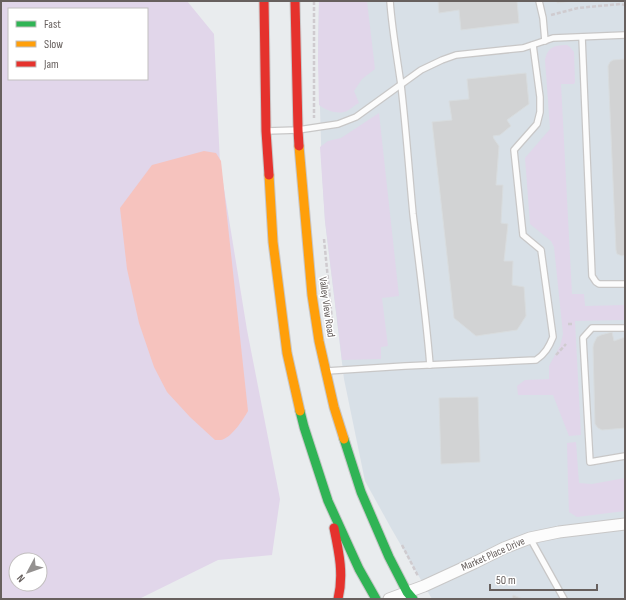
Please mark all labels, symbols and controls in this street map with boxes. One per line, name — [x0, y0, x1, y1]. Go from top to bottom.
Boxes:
legend — [8, 8, 148, 80]
text: Fast — [44, 17, 61, 32]
text: Slow — [44, 37, 63, 52]
text: Jam — [43, 57, 59, 72]
street label: Valley View Road — [316, 276, 338, 338]
street label: Market Place Drive — [459, 534, 527, 574]
north arrow — [8, 552, 48, 592]
scale bar — [490, 566, 597, 592]
text: N — [14, 572, 28, 585]
text: 50 m — [496, 573, 516, 588]

